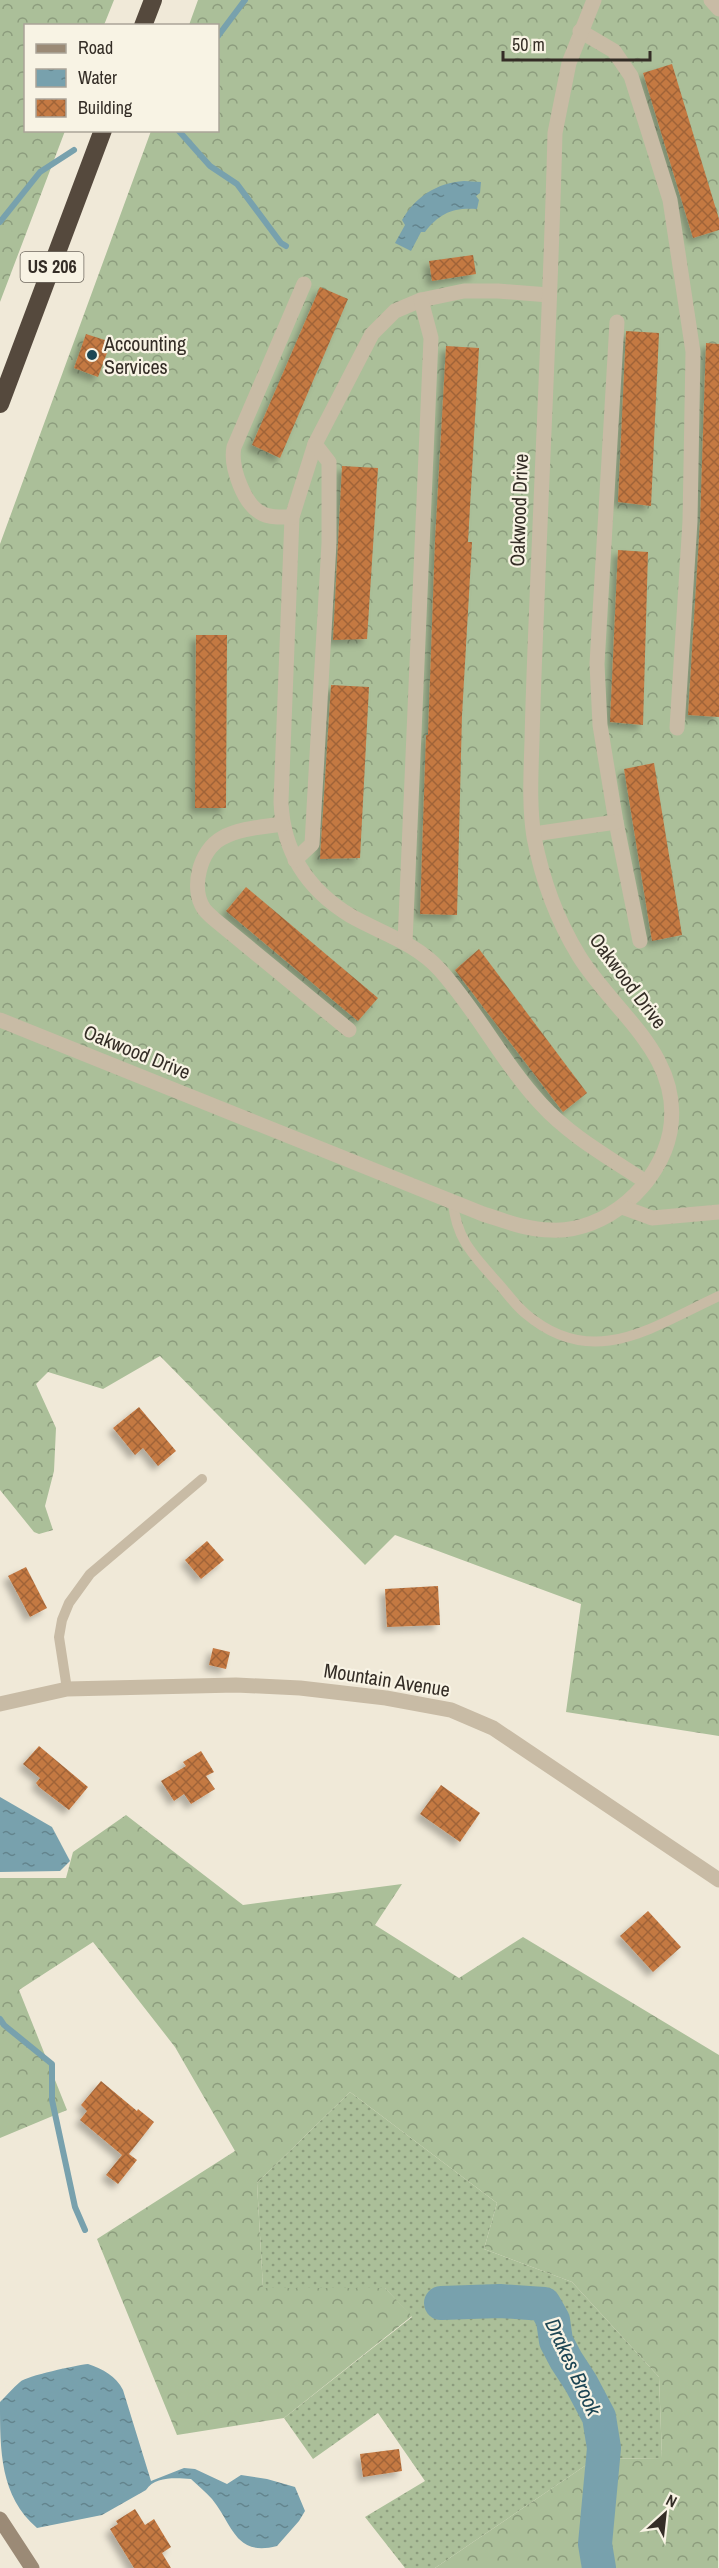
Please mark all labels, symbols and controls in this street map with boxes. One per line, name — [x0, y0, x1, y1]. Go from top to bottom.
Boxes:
legend — [24, 24, 219, 132]
scale bar — [503, 24, 650, 62]
text: 50 m — [512, 32, 545, 57]
text: Road — [78, 35, 113, 60]
text: Water — [78, 65, 117, 90]
text: Building — [78, 95, 133, 120]
road number: US 206 — [20, 252, 84, 282]
place label: Accounting Services — [103, 330, 186, 380]
marker: Accounting Services — [85, 348, 99, 362]
street label: Oakwood Drive — [503, 453, 534, 567]
street label: Oakwood Drive — [584, 927, 673, 1034]
street label: Oakwood Drive — [80, 1018, 195, 1085]
street label: Mountain Avenue — [322, 1656, 452, 1703]
water label: Drakes Brook — [538, 2313, 609, 2421]
north arrow — [635, 2484, 695, 2544]
text: N — [663, 2489, 681, 2513]

